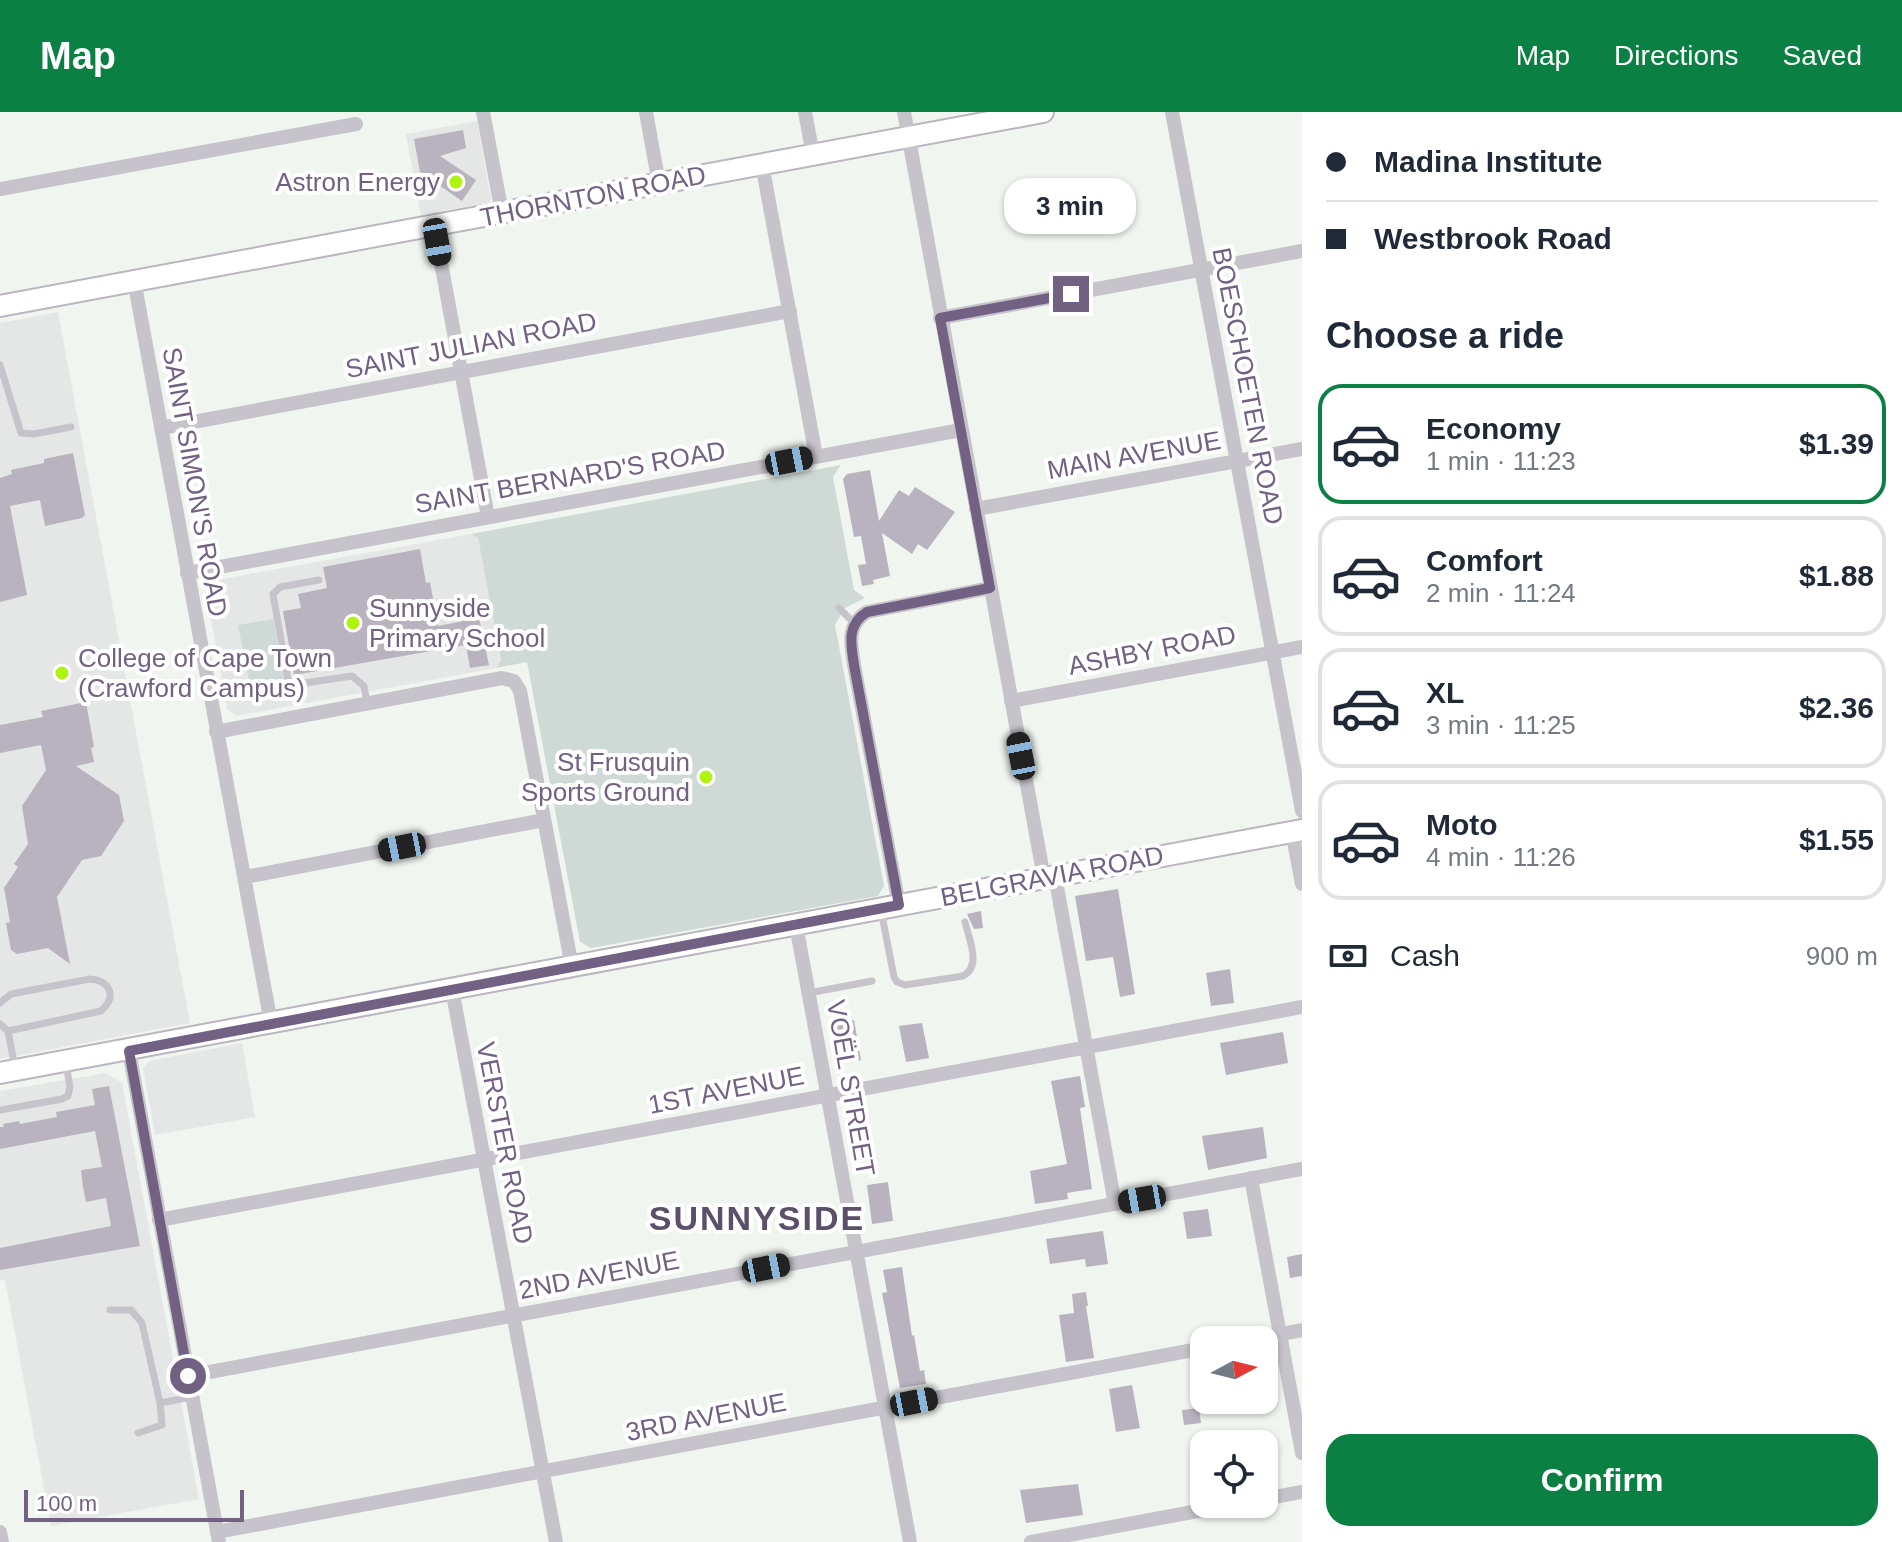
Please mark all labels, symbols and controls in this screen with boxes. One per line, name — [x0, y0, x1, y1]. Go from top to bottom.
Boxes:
text: Map — [40, 35, 116, 77]
text: Map — [1516, 40, 1570, 71]
text: Directions — [1614, 40, 1739, 71]
text: Saved — [1783, 40, 1862, 71]
text: Madina Institute — [1374, 145, 1602, 178]
street label: THORNTON ROAD — [478, 159, 708, 233]
place label: Astron Energy — [275, 167, 440, 197]
marker: Astron Energy — [447, 173, 465, 191]
callout: 3 min — [1005, 178, 1137, 234]
text: 3 min — [1036, 191, 1104, 221]
car — [421, 216, 453, 268]
text: Westbrook Road — [1374, 222, 1612, 255]
street label: BOESCHOETEN ROAD — [1206, 245, 1290, 527]
route end — [1053, 276, 1089, 312]
street label: SAINT JULIAN ROAD — [343, 306, 599, 384]
text: Choose a ride — [1326, 315, 1564, 356]
street label: SAINT SIMON'S ROAD — [157, 345, 233, 619]
icon: car — [1330, 408, 1402, 480]
text: Economy — [1426, 412, 1561, 445]
street label: MAIN AVENUE — [1045, 425, 1223, 485]
text: $1.39 — [1799, 427, 1874, 460]
street label: SAINT BERNARD'S ROAD — [412, 435, 728, 519]
car — [763, 445, 815, 477]
text: 1 min · 11:23 — [1426, 446, 1576, 476]
icon: car — [1330, 540, 1402, 612]
text: Comfort — [1426, 544, 1543, 577]
text: $1.88 — [1799, 559, 1874, 592]
text: 2 min · 11:24 — [1426, 578, 1576, 608]
place label: Sunnyside Primary School — [369, 593, 545, 653]
marker: Sunnyside Primary School — [344, 614, 362, 632]
street label: ASHBY ROAD — [1066, 619, 1238, 681]
place label: College of Cape Town (Crawford Campus) — [78, 643, 332, 703]
marker: College of Cape Town (Crawford Campus) — [53, 664, 71, 682]
icon: car — [1330, 672, 1402, 744]
text: XL — [1426, 676, 1464, 709]
text: $2.36 — [1799, 691, 1874, 724]
text: 3 min · 11:25 — [1426, 710, 1576, 740]
car — [1005, 730, 1037, 782]
place label: St Frusquin Sports Ground — [521, 747, 690, 807]
marker: St Frusquin Sports Ground — [697, 768, 715, 786]
icon: car — [1330, 804, 1402, 876]
text: Moto — [1426, 808, 1498, 841]
text: $1.55 — [1799, 823, 1874, 856]
car — [376, 831, 428, 863]
street label: BELGRAVIA ROAD — [938, 840, 1166, 912]
text: 4 min · 11:26 — [1426, 842, 1576, 872]
icon: cash — [1326, 934, 1370, 978]
text: Cash — [1390, 939, 1460, 972]
text: 900 m — [1806, 941, 1878, 971]
street label: VOËL STREET — [821, 998, 881, 1178]
street label: VERSTER ROAD — [471, 1039, 539, 1247]
street label: 1ST AVENUE — [646, 1060, 806, 1120]
car — [1116, 1183, 1168, 1215]
district label: SUNNYSIDE — [649, 1199, 865, 1237]
street label: 2ND AVENUE — [516, 1245, 682, 1305]
car — [740, 1252, 792, 1284]
north arrow — [1190, 1326, 1278, 1414]
map controls — [1190, 1326, 1278, 1518]
route start — [170, 1358, 206, 1394]
car — [888, 1386, 940, 1418]
street label: 3RD AVENUE — [623, 1387, 789, 1447]
button: locate — [1190, 1430, 1278, 1518]
button: Confirm — [1326, 1434, 1878, 1526]
scale bar — [24, 1486, 244, 1522]
text: 100 m — [36, 1491, 97, 1516]

